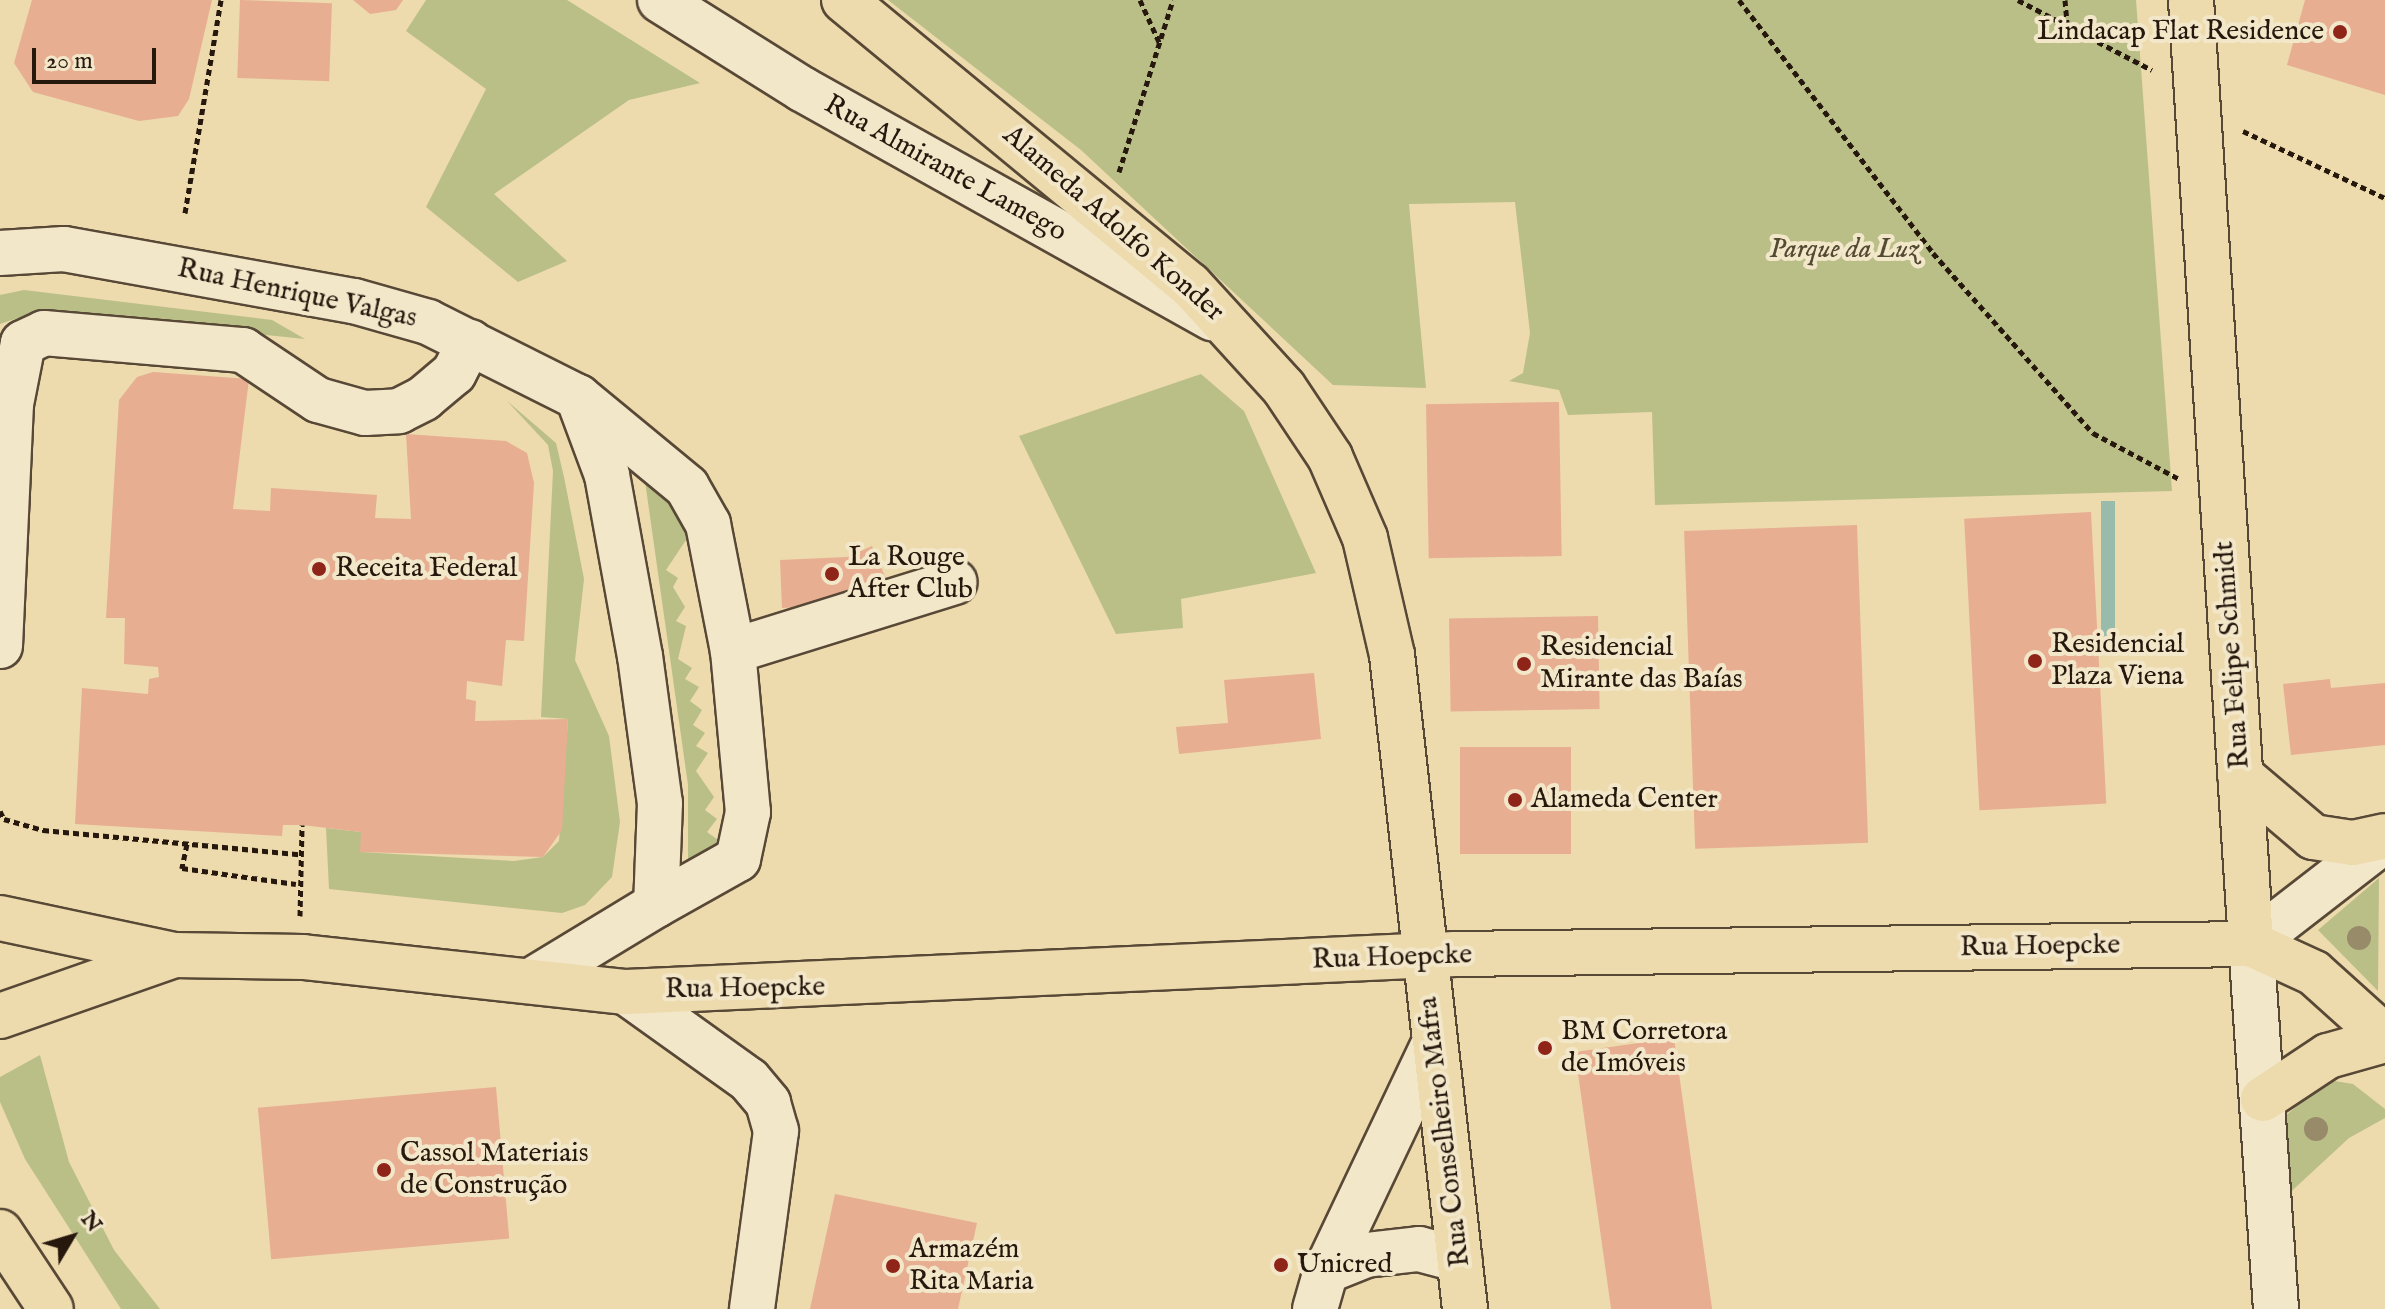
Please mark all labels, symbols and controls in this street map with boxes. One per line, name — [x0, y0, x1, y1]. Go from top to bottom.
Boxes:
place label: Lindacap Flat Residence — [2037, 15, 2324, 49]
marker: Lindacap Flat Residence — [2331, 23, 2349, 41]
scale bar — [36, 32, 160, 82]
text: 20 m — [46, 46, 93, 77]
street label: Rua Almirante Lamego — [818, 88, 1072, 250]
street label: Alameda Adolfo Konder — [996, 119, 1230, 329]
park label: Parque da Luz — [1769, 233, 1919, 267]
street label: Rua Henrique Valgas — [174, 252, 420, 336]
street label: Rua Felipe Schmidt — [2208, 540, 2258, 770]
place label: La Rouge After Club — [848, 541, 973, 607]
place label: Receita Federal — [335, 552, 517, 586]
marker: Receita Federal — [310, 560, 328, 578]
marker: La Rouge After Club — [823, 565, 841, 583]
place label: Residencial Plaza Viena — [2051, 628, 2184, 694]
place label: Residencial Mirante das Baías — [1540, 631, 1743, 697]
marker: Residencial Plaza Viena — [2026, 652, 2044, 670]
marker: Residencial Mirante das Baías — [1515, 655, 1533, 673]
place label: Alameda Center — [1531, 783, 1718, 817]
marker: Alameda Center — [1506, 791, 1524, 809]
street label: Rua Hoepcke — [1960, 929, 2120, 965]
street label: Rua Hoepcke — [1311, 938, 1473, 978]
street label: Rua Hoepcke — [665, 971, 825, 1007]
street label: Rua Conselheiro Mafra — [1412, 995, 1478, 1269]
place label: BM Corretora de Imóveis — [1561, 1015, 1727, 1081]
marker: BM Corretora de Imóveis — [1536, 1039, 1554, 1057]
place label: Cassol Materiais de Construção — [400, 1137, 589, 1203]
marker: Cassol Materiais de Construção — [375, 1161, 393, 1179]
north arrow — [32, 1197, 112, 1277]
text: N — [74, 1206, 108, 1238]
place label: Armazém Rita Maria — [909, 1233, 1034, 1299]
place label: Unicred — [1297, 1248, 1392, 1282]
marker: Unicred — [1272, 1256, 1290, 1274]
marker: Armazém Rita Maria — [884, 1257, 902, 1275]

